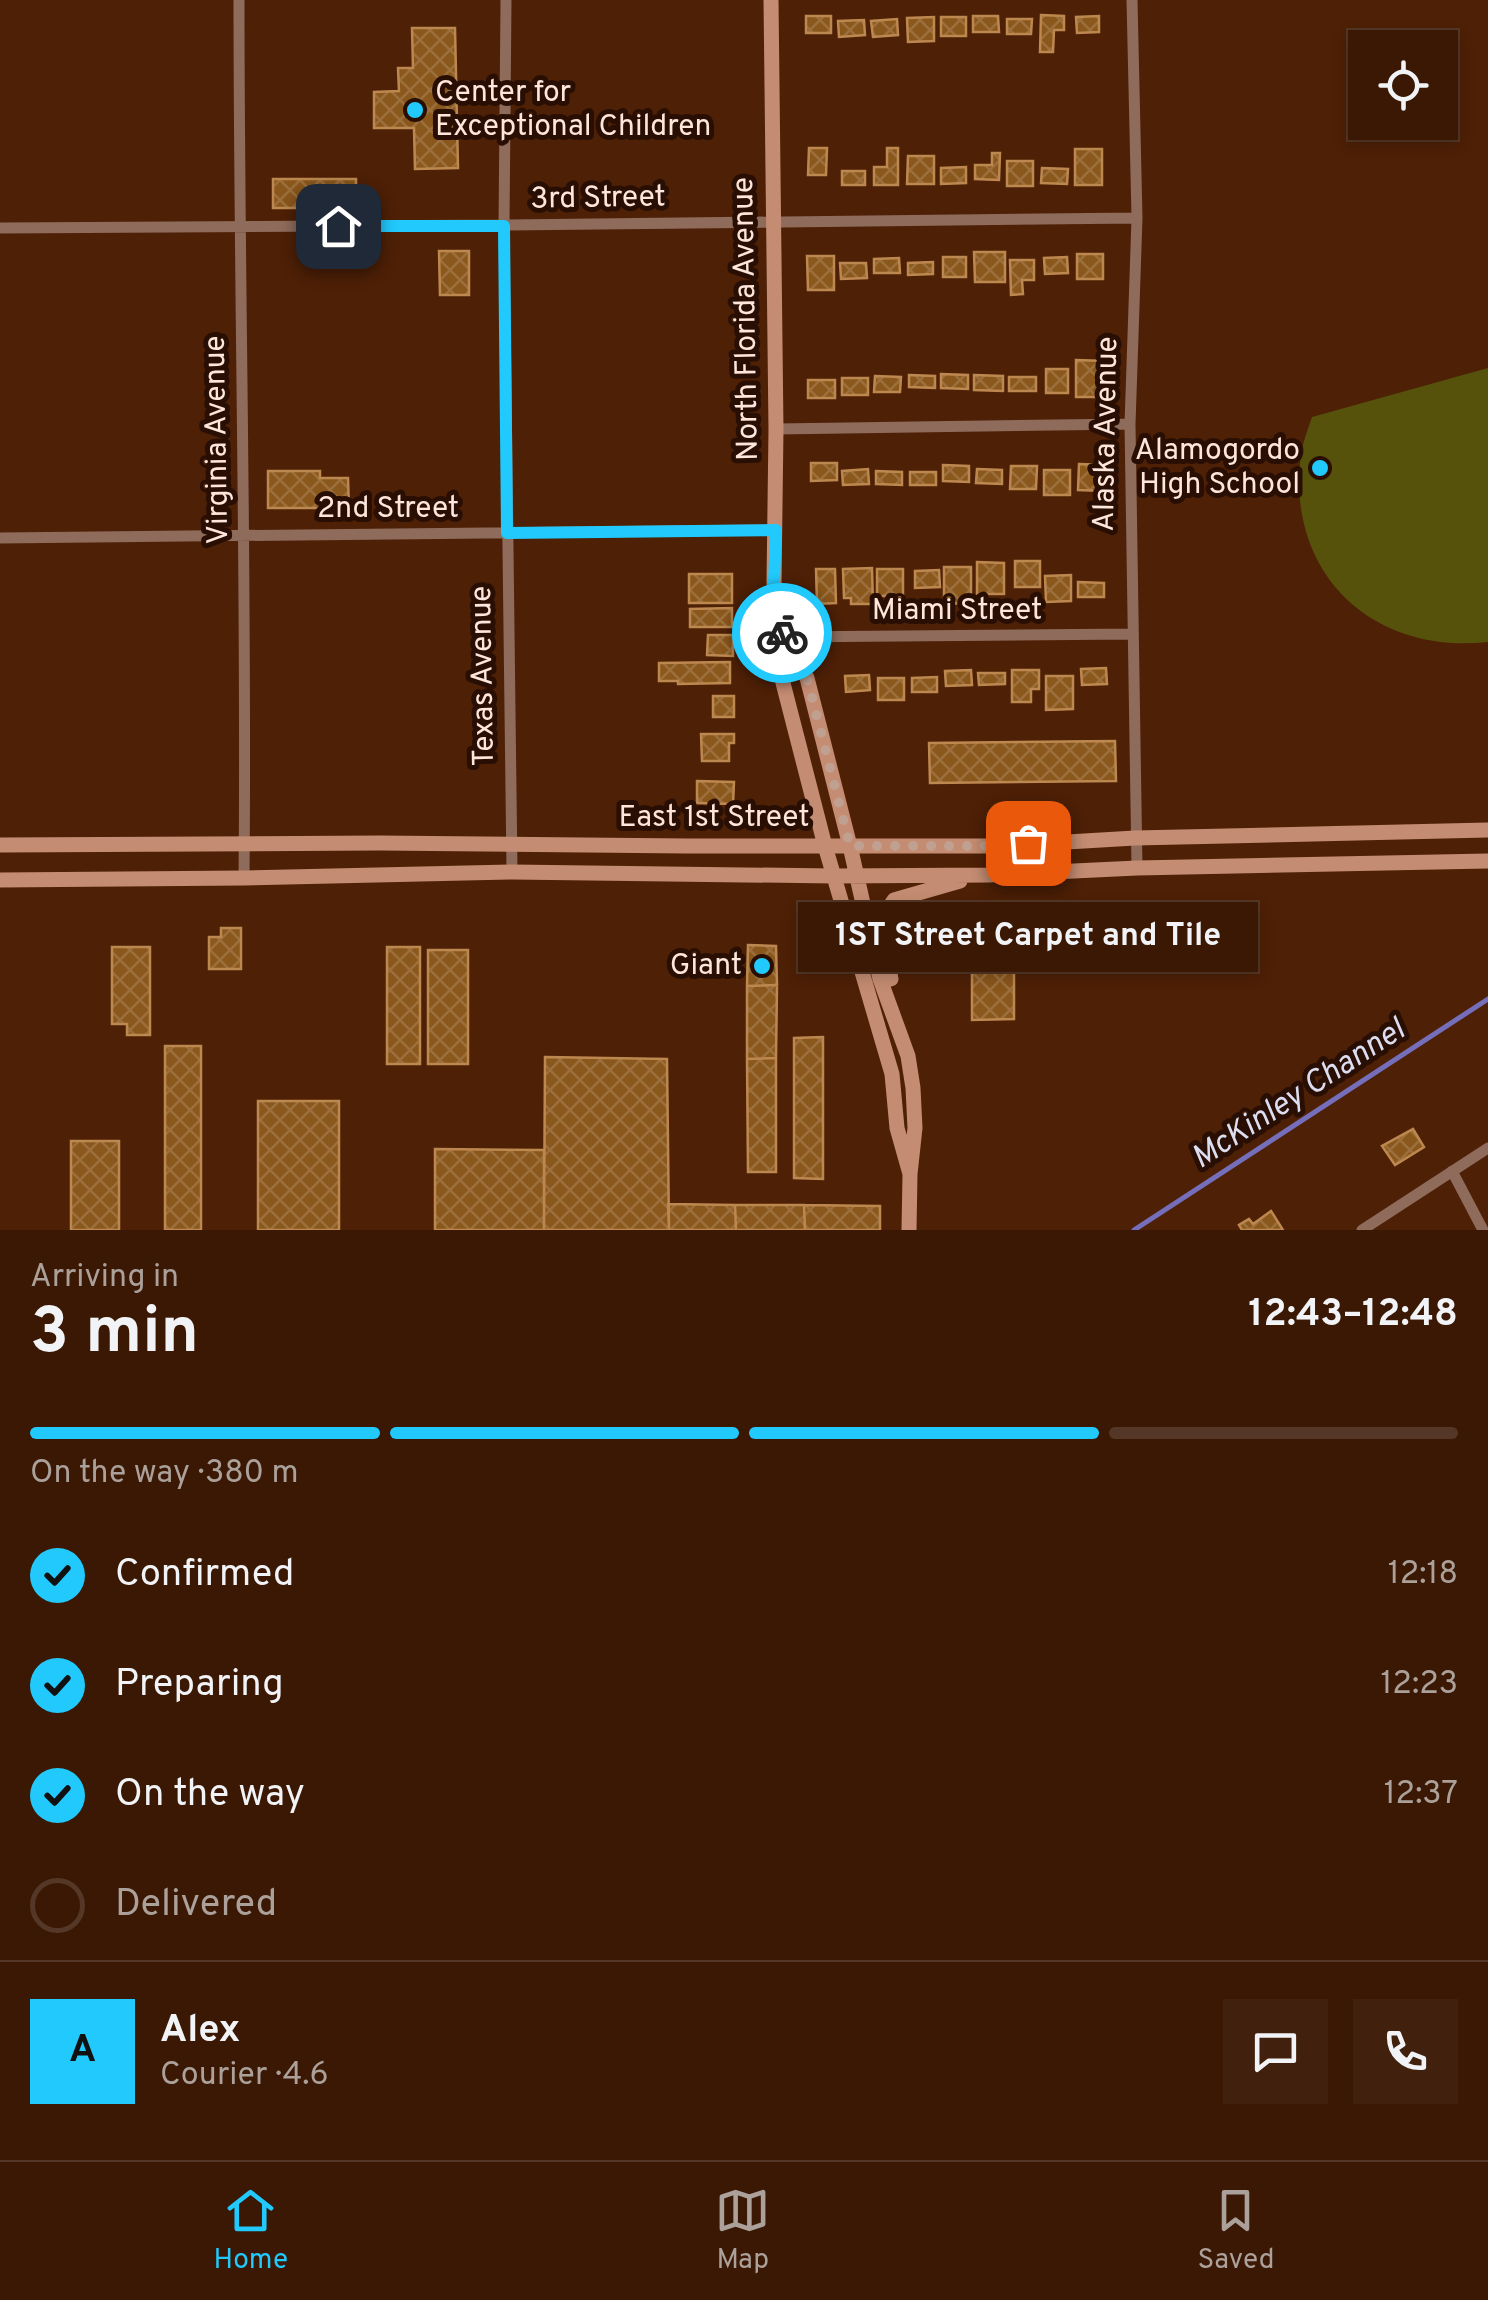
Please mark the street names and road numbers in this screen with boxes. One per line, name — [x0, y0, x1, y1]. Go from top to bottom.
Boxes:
street label: North Florida Avenue — [726, 177, 768, 461]
street label: 3rd Street — [530, 179, 666, 219]
street label: Virginia Avenue — [198, 335, 238, 545]
street label: Alaska Avenue — [1087, 336, 1127, 532]
street label: 2nd Street — [317, 491, 459, 528]
street label: Texas Avenue — [464, 585, 504, 767]
street label: Miami Street — [872, 593, 1042, 630]
street label: East 1st Street — [618, 800, 810, 837]

